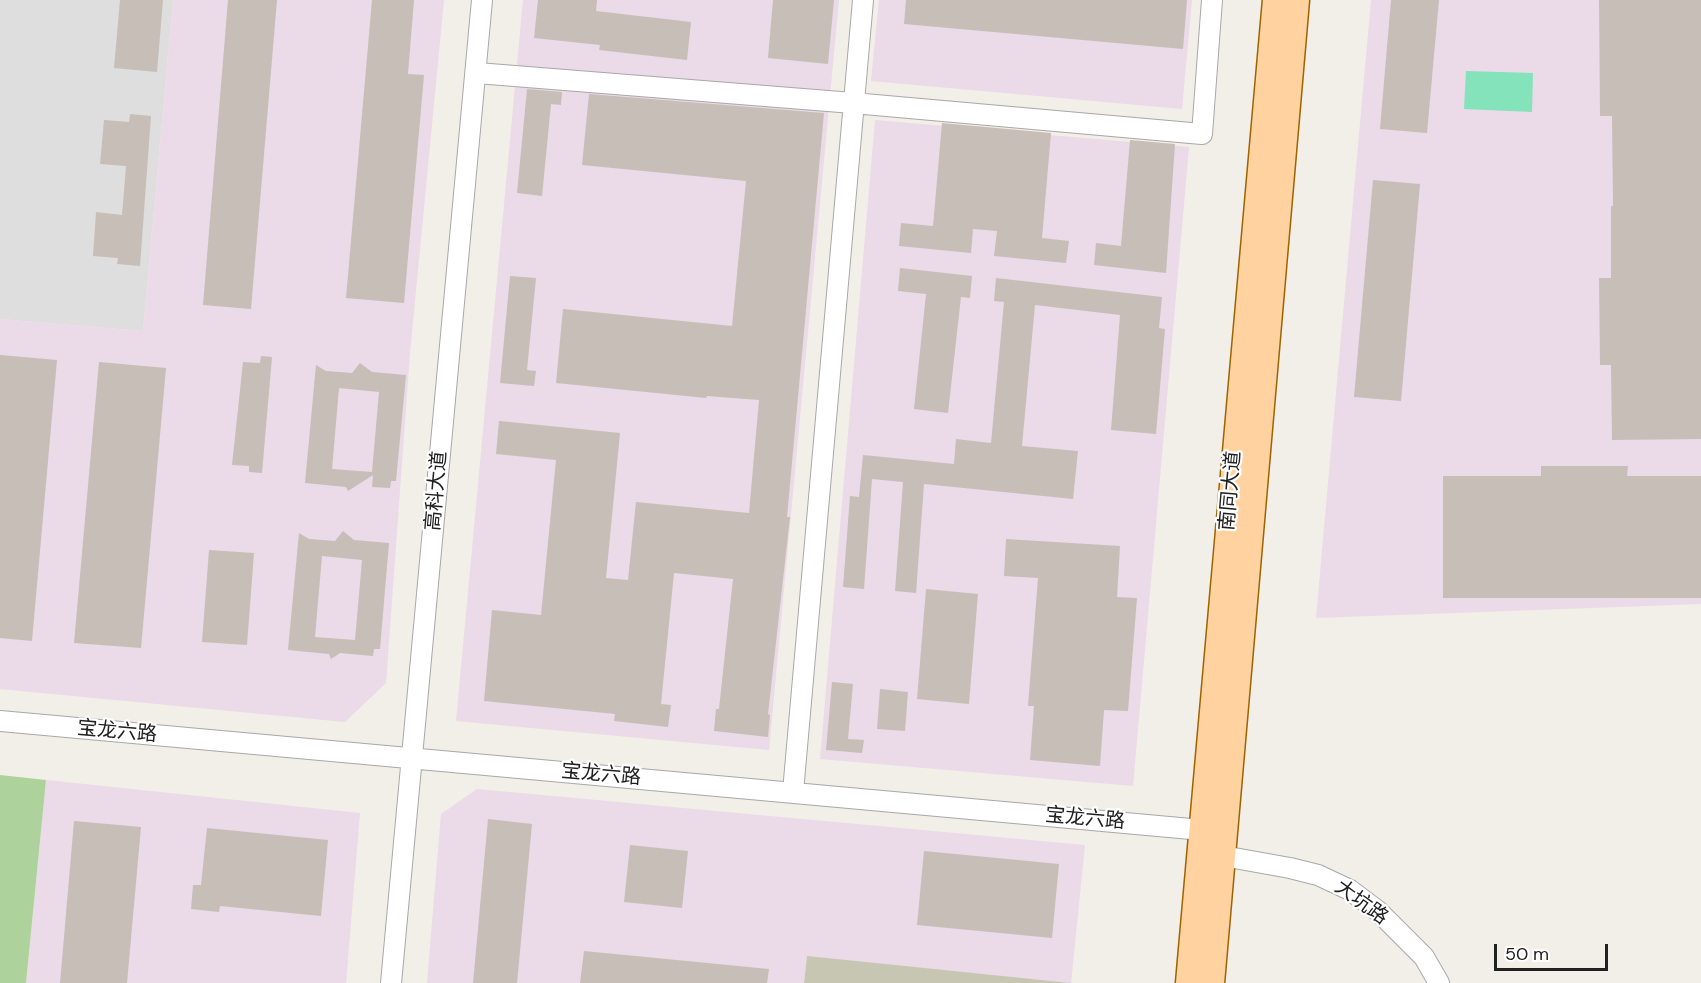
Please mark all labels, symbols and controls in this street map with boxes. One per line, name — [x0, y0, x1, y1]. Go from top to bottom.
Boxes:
street label: 高科大道 — [422, 450, 452, 532]
street label: 南同大道 — [1216, 450, 1246, 532]
street label: 宝龙六路 — [76, 717, 158, 747]
street label: 宝龙六路 — [560, 760, 642, 790]
street label: 宝龙六路 — [1044, 804, 1126, 834]
street label: 大坑路 — [1330, 876, 1392, 930]
scale bar — [1497, 932, 1611, 970]
text: 50 m — [1505, 942, 1549, 966]

